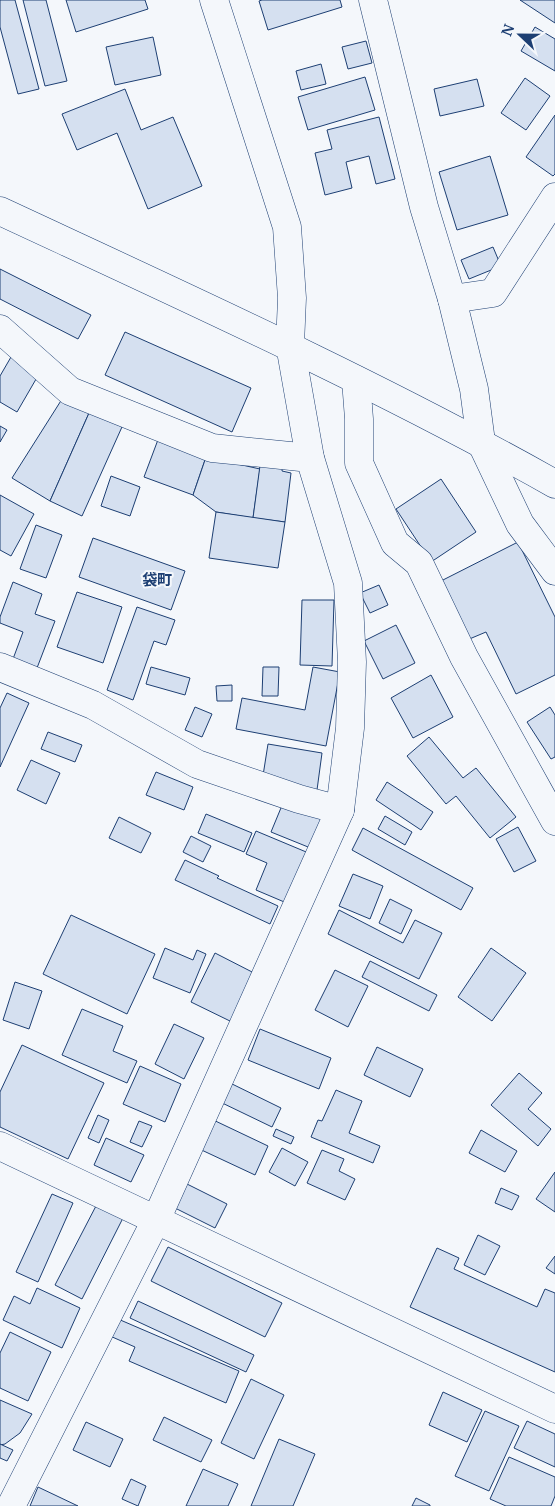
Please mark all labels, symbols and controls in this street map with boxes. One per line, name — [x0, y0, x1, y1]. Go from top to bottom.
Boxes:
north arrow — [495, 10, 545, 60]
text: N — [498, 22, 518, 39]
district label: 袋町 — [142, 570, 172, 589]

